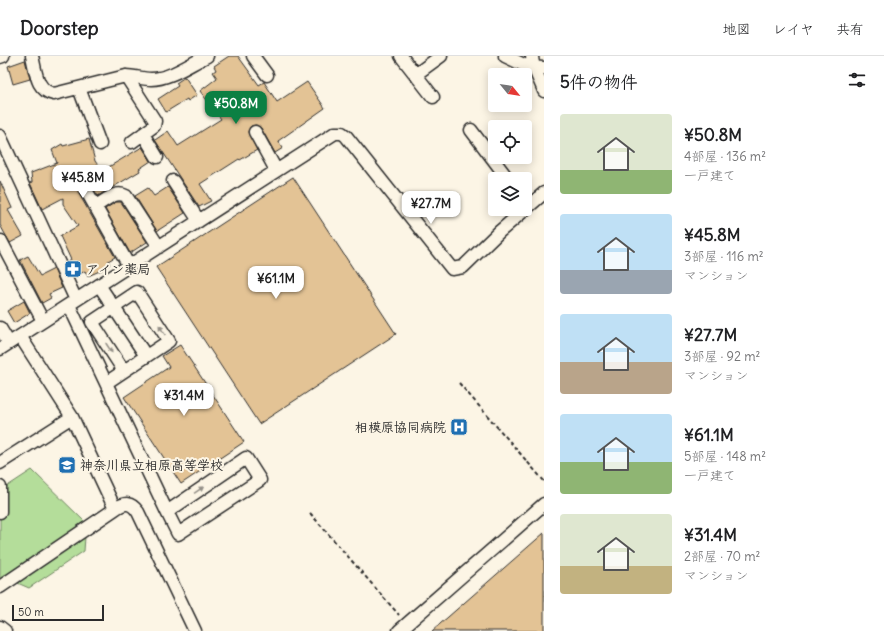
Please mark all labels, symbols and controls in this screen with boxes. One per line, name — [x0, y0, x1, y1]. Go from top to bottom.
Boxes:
text: Doorstep — [20, 16, 99, 40]
text: 地図 — [723, 20, 751, 38]
text: レイヤ — [773, 20, 814, 38]
text: 共有 — [836, 20, 864, 38]
north arrow — [488, 68, 532, 112]
map controls — [488, 68, 532, 216]
icon: filters — [846, 69, 868, 91]
text: 5件の物件 — [560, 71, 638, 93]
pin: ¥50.8M — [203, 91, 269, 125]
text: ¥50.8M — [214, 95, 258, 112]
button: locate — [488, 120, 532, 164]
text: ¥50.8M — [684, 124, 742, 146]
icon: home — [592, 130, 640, 178]
text: 4部屋 · 136 m² — [684, 148, 766, 165]
pin: ¥45.8M — [50, 165, 116, 199]
text: 一戸建て — [684, 167, 736, 184]
text: ¥45.8M — [61, 169, 105, 186]
button: layers — [488, 172, 532, 216]
pin: ¥27.7M — [398, 191, 464, 225]
text: ¥27.7M — [411, 195, 451, 212]
text: ¥45.8M — [684, 224, 741, 246]
icon: home — [592, 230, 640, 278]
text: 3部屋 · 116 m² — [684, 248, 764, 265]
pharmacy icon: アイン薬局 — [63, 259, 83, 279]
place label: アイン薬局 — [86, 261, 150, 278]
pin: ¥61.1M — [243, 266, 309, 300]
text: マンション — [684, 267, 748, 284]
text: ¥61.1M — [257, 270, 295, 287]
text: ¥27.7M — [684, 324, 737, 346]
one-way arrow — [158, 325, 166, 335]
icon: home — [592, 330, 640, 378]
one-way arrow — [105, 342, 113, 353]
text: 3部屋 · 92 m² — [684, 348, 760, 365]
text: マンション — [684, 367, 748, 384]
pin: ¥31.4M — [151, 383, 217, 417]
text: ¥31.4M — [164, 387, 204, 404]
hospital icon: 相模原協同病院 — [449, 417, 469, 437]
place label: 相模原協同病院 — [355, 419, 446, 436]
text: ¥61.1M — [684, 424, 734, 446]
icon: home — [592, 430, 640, 478]
text: 5部屋 · 148 m² — [684, 448, 766, 465]
school or university icon: 神奈川県立相原高等学校 — [57, 455, 77, 475]
place label: 神奈川県立相原高等学校 — [80, 457, 223, 474]
text: 一戸建て — [684, 467, 736, 484]
one-way arrow — [194, 486, 205, 494]
text: ¥31.4M — [684, 524, 737, 546]
icon: home — [592, 530, 640, 578]
text: 2部屋 · 70 m² — [684, 548, 760, 565]
text: マンション — [684, 567, 748, 584]
scale bar — [12, 603, 104, 622]
text: 50 m — [18, 605, 44, 619]

